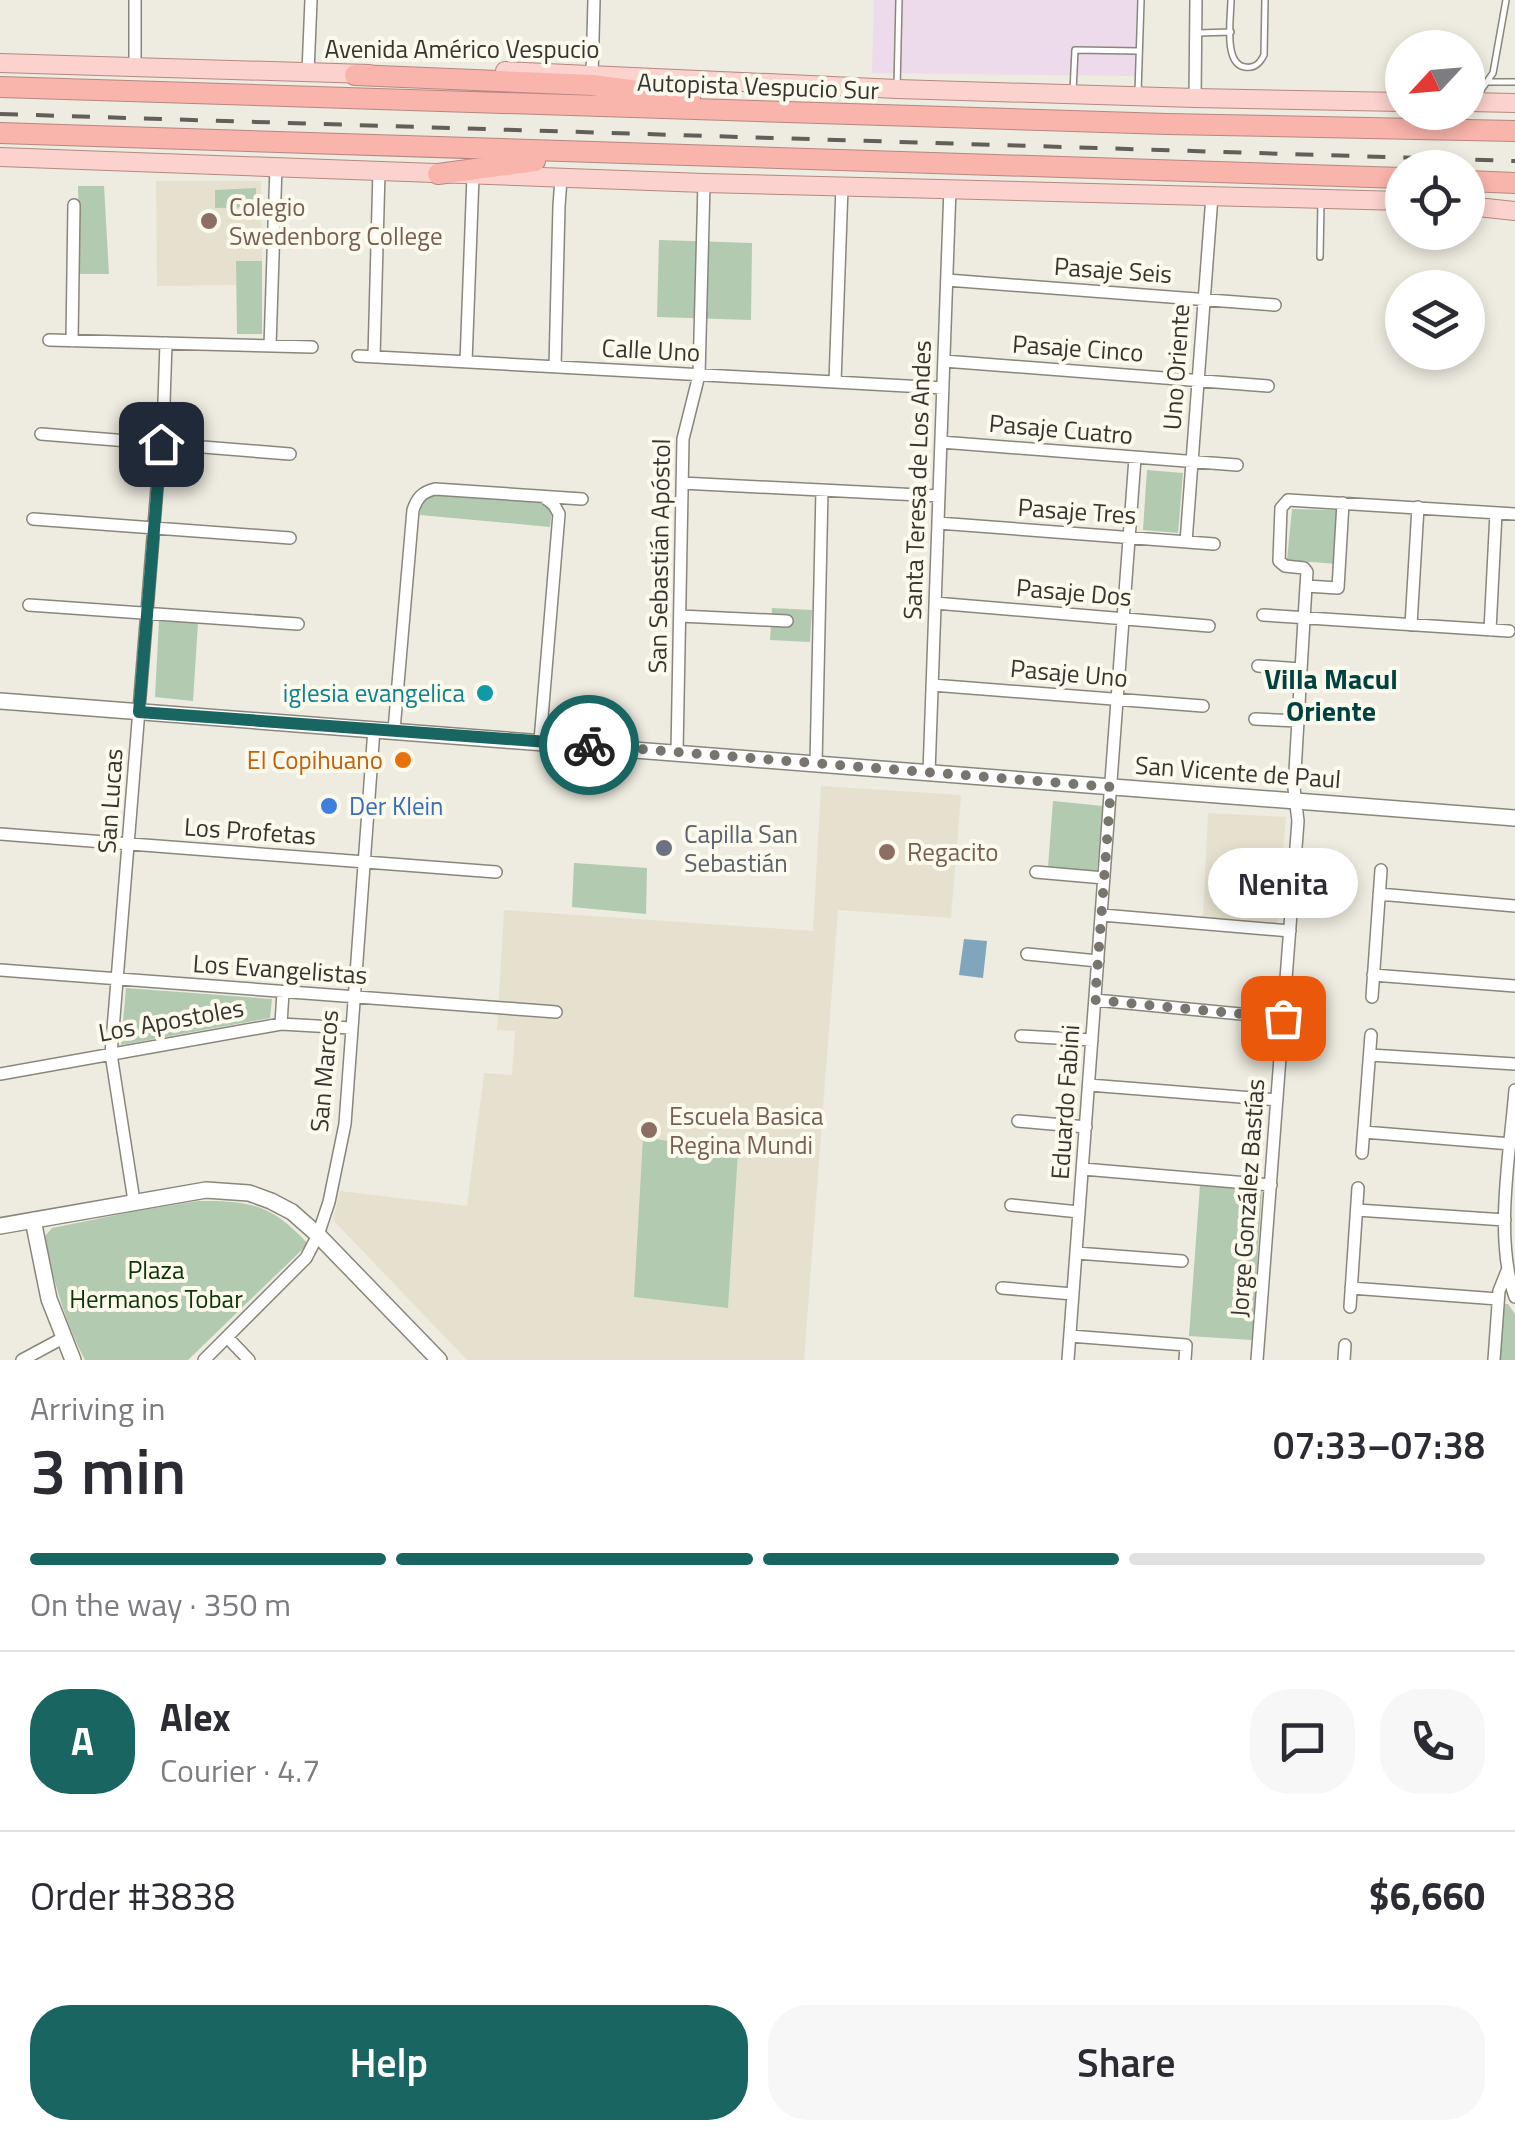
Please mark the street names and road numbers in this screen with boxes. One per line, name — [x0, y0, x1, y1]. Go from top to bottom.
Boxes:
street label: Avenida Américo Vespucio — [324, 30, 600, 68]
street label: Autopista Vespucio Sur — [636, 63, 880, 109]
street label: Pasaje Seis — [1053, 247, 1173, 293]
street label: Uno Oriente — [1153, 303, 1199, 431]
street label: Pasaje Cinco — [1011, 324, 1145, 372]
street label: Calle Uno — [601, 328, 701, 372]
street label: Santa Teresa de Los Andes — [893, 340, 941, 620]
street label: Pasaje Cuatro — [987, 404, 1135, 454]
street label: San Sebastián Apóstol — [638, 438, 680, 674]
street label: Pasaje Tres — [1016, 488, 1138, 534]
street label: Pasaje Dos — [1015, 568, 1133, 616]
street label: Pasaje Uno — [1009, 649, 1129, 697]
street label: San Vicente de Paul — [1134, 746, 1342, 798]
street label: San Lucas — [87, 747, 133, 855]
street label: Los Profetas — [183, 807, 317, 855]
street label: Los Evangelistas — [191, 944, 369, 994]
street label: Los Apostoles — [95, 989, 247, 1051]
street label: San Marcos — [300, 1008, 348, 1134]
street label: Eduardo Fabini — [1041, 1023, 1089, 1181]
street label: Jorge González Bastías — [1220, 1078, 1274, 1318]

